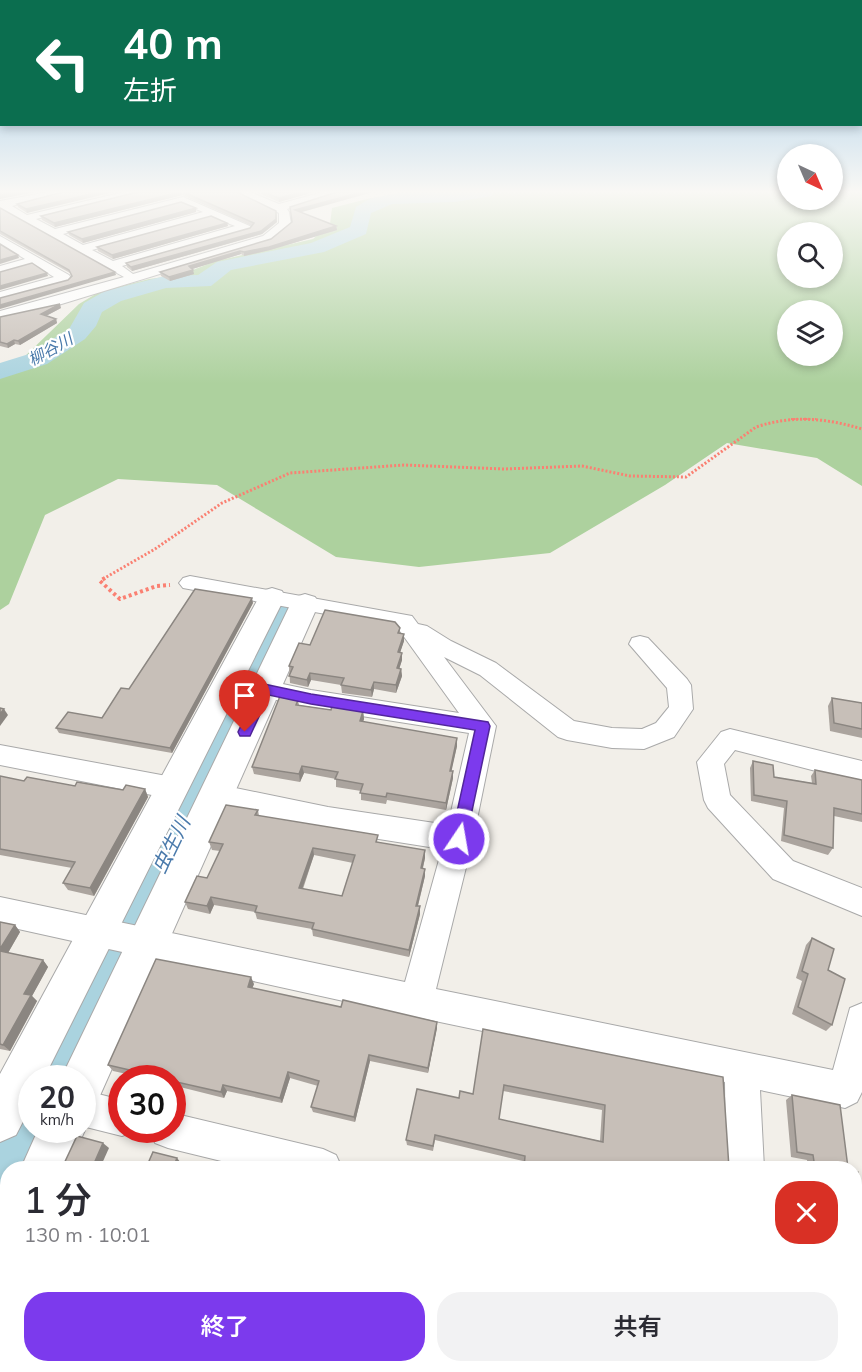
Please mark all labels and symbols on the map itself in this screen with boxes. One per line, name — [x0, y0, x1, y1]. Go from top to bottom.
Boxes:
north arrow — [777, 144, 843, 210]
water label: 柳谷川 — [24, 328, 78, 369]
pin — [219, 670, 270, 732]
position arrow — [427, 807, 491, 871]
water label: 虫生川 — [146, 811, 196, 877]
speed limit sign: 30 — [108, 1065, 186, 1143]

